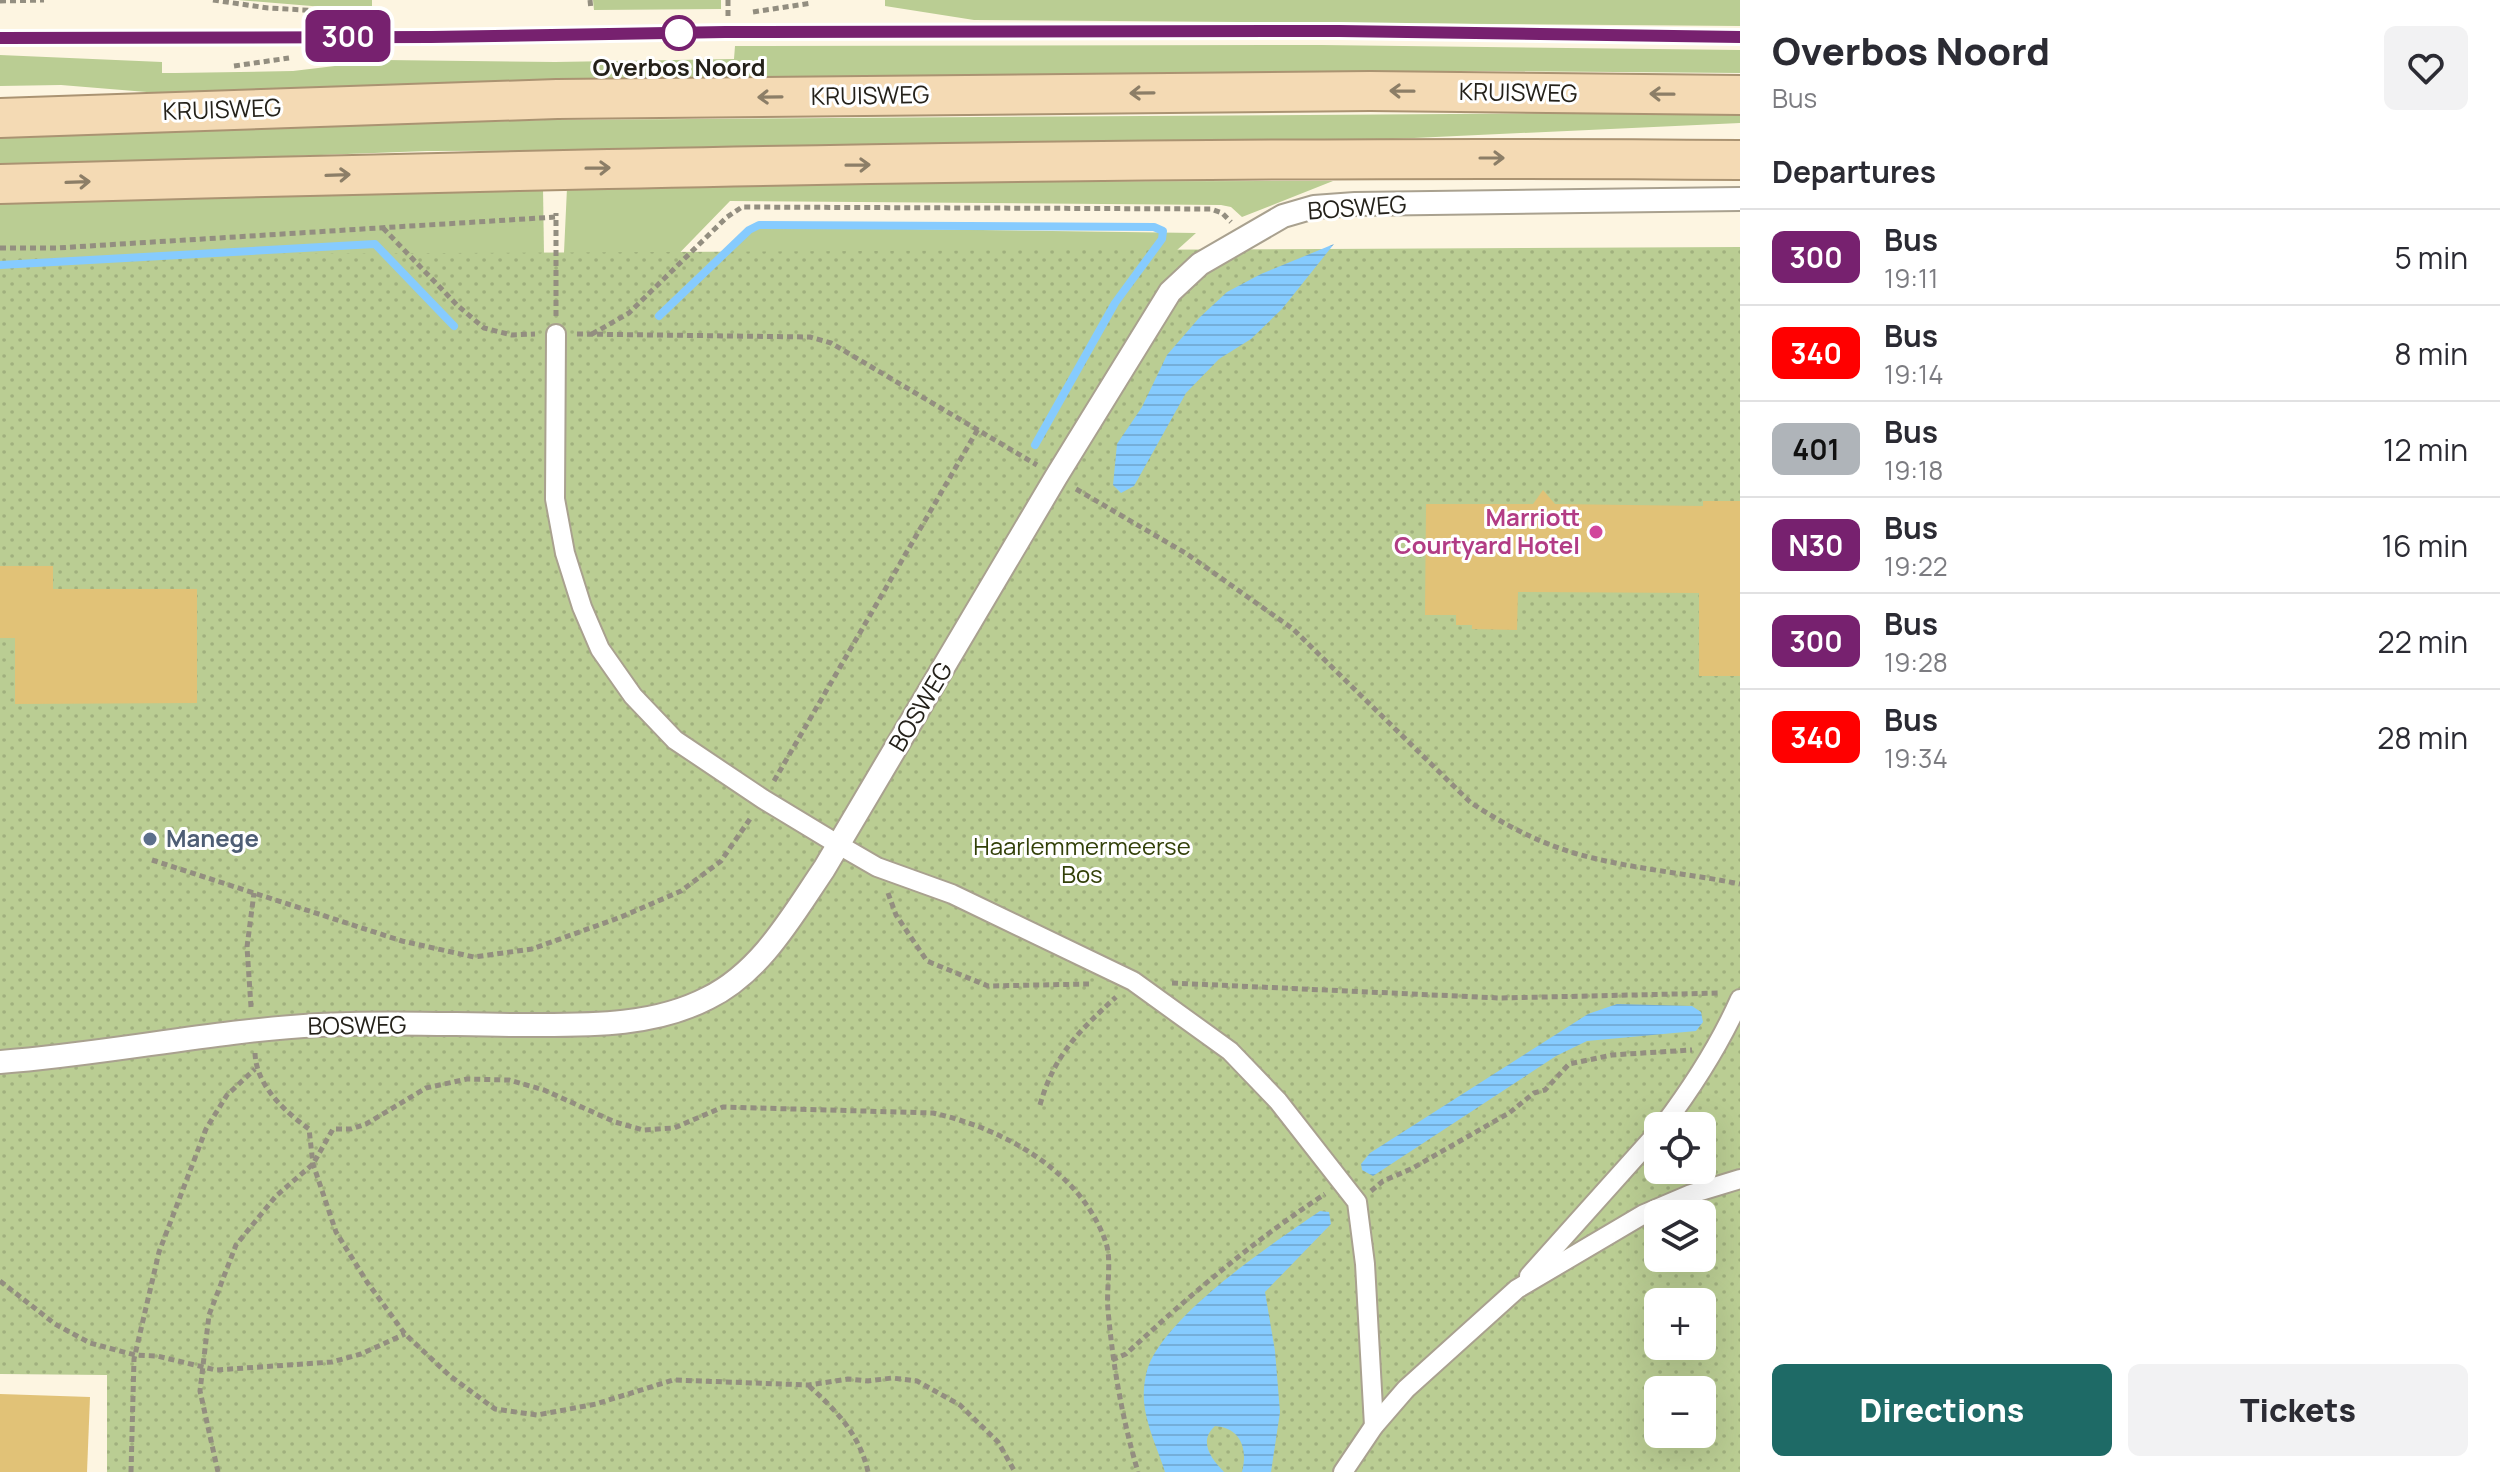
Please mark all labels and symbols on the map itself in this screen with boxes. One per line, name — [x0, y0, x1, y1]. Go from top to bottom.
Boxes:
line badge: 300 — [302, 10, 394, 62]
marker: Overbos Noord — [662, 16, 696, 50]
place label: Overbos Noord — [593, 50, 765, 83]
street label: KRUISWEG — [1459, 74, 1578, 109]
street label: KRUISWEG — [810, 77, 930, 112]
one-way arrow — [1389, 83, 1416, 99]
one-way arrow — [1129, 85, 1156, 101]
one-way arrow — [1649, 86, 1676, 102]
one-way arrow — [757, 89, 784, 105]
street label: KRUISWEG — [162, 90, 282, 127]
one-way arrow — [1478, 150, 1505, 166]
one-way arrow — [844, 157, 871, 173]
one-way arrow — [584, 161, 611, 176]
one-way arrow — [324, 167, 351, 183]
one-way arrow — [64, 175, 91, 190]
street label: BOSWEG — [1306, 187, 1407, 226]
place label: Marriott Courtyard Hotel — [1394, 500, 1580, 561]
marker: Marriott Courtyard Hotel — [1587, 523, 1605, 541]
street label: BOSWEG — [880, 655, 959, 757]
place label: Manege — [166, 821, 259, 854]
park label: Haarlemmermeerse Bos — [973, 829, 1191, 890]
marker: Manege — [141, 830, 159, 848]
street label: BOSWEG — [307, 1007, 407, 1042]

